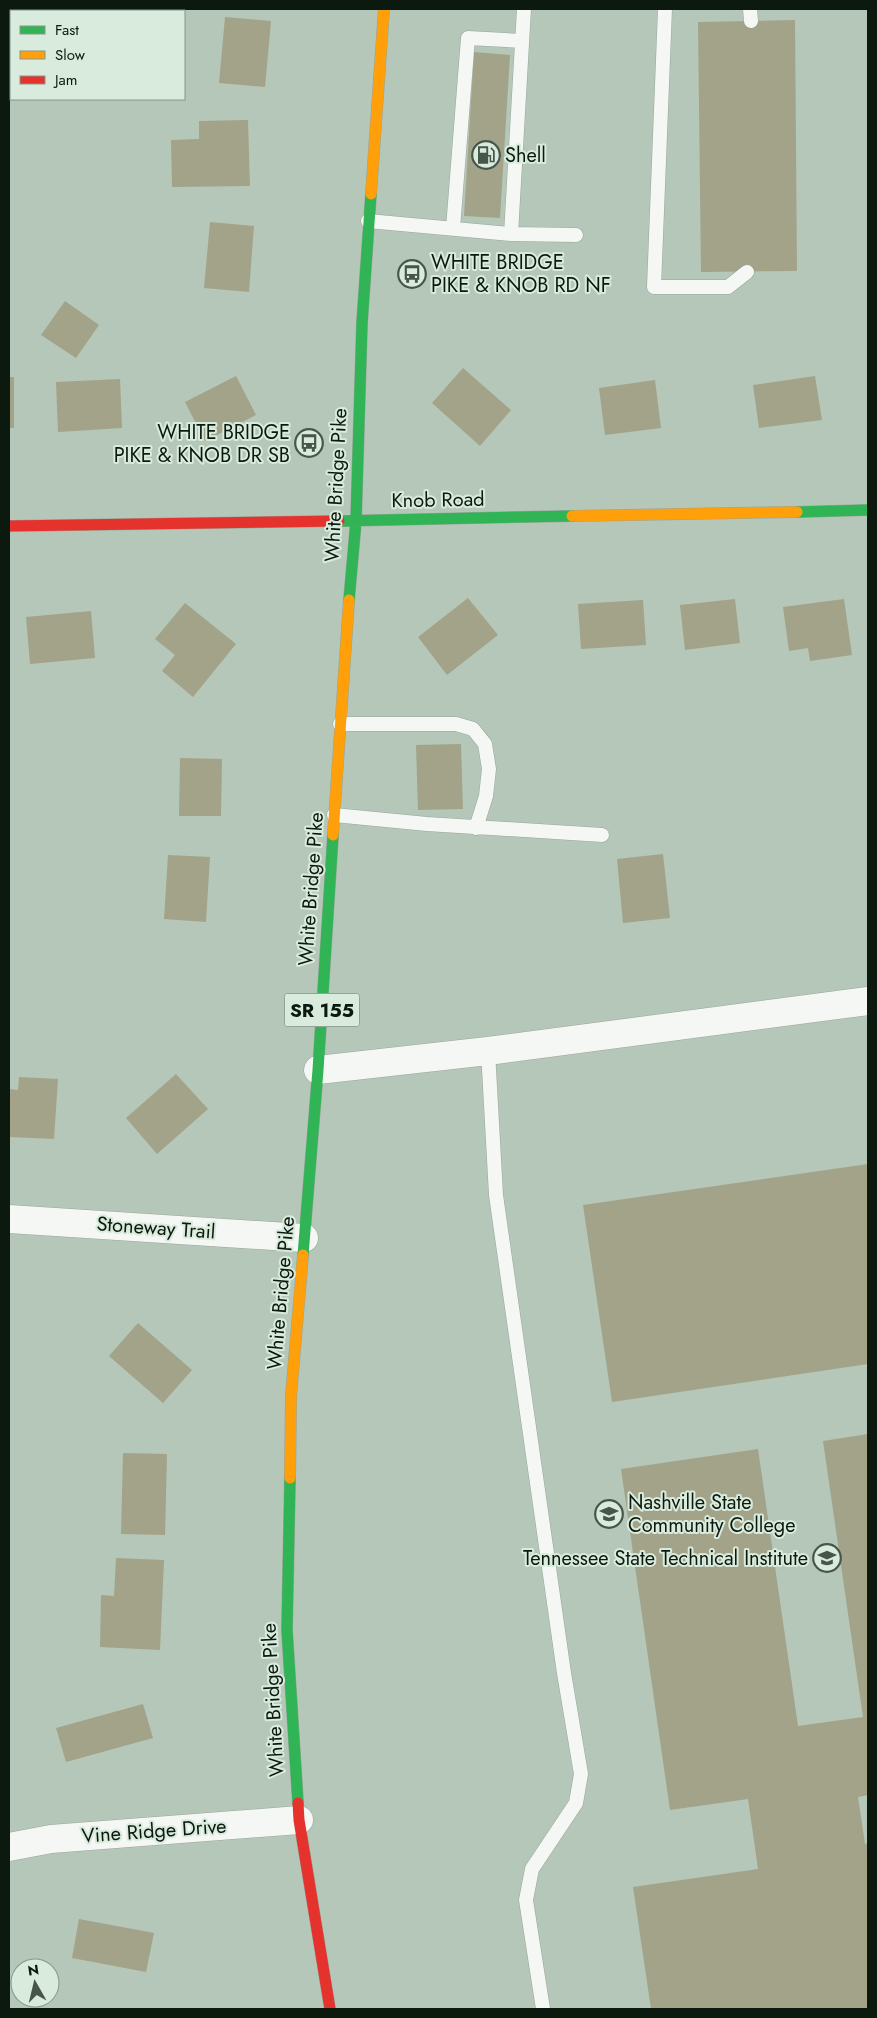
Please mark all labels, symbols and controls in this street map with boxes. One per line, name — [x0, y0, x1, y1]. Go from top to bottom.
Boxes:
legend — [10, 10, 185, 100]
text: Fast — [55, 19, 79, 41]
text: Slow — [55, 44, 86, 66]
text: Jam — [53, 69, 78, 91]
fuel station icon: Shell — [471, 140, 501, 170]
place label: Shell — [505, 141, 546, 170]
place label: WHITE BRIDGE PIKE & KNOB RD NF — [431, 248, 611, 300]
bus stop icon: WHITE BRIDGE PIKE & KNOB RD NF — [397, 259, 427, 289]
street label: White Bridge Pike — [317, 407, 355, 563]
place label: WHITE BRIDGE PIKE & KNOB DR SB — [114, 418, 290, 470]
bus stop icon: WHITE BRIDGE PIKE & KNOB DR SB — [294, 428, 324, 458]
street label: Knob Road — [391, 485, 485, 515]
street label: White Bridge Pike — [291, 811, 331, 967]
road number: SR 155 — [284, 994, 360, 1026]
street label: Stoneway Trail — [96, 1209, 216, 1247]
street label: White Bridge Pike — [260, 1215, 302, 1371]
place label: Nashville State Community College — [628, 1488, 795, 1540]
school or university icon: Nashville State Community College — [594, 1499, 624, 1529]
school or university icon: Tennessee State Technical Institute — [812, 1543, 842, 1573]
place label: Tennessee State Technical Institute — [523, 1544, 808, 1573]
street label: White Bridge Pike — [254, 1622, 292, 1778]
street label: Vine Ridge Drive — [81, 1811, 227, 1851]
north arrow — [10, 1958, 60, 2008]
text: N — [26, 1959, 40, 1981]

